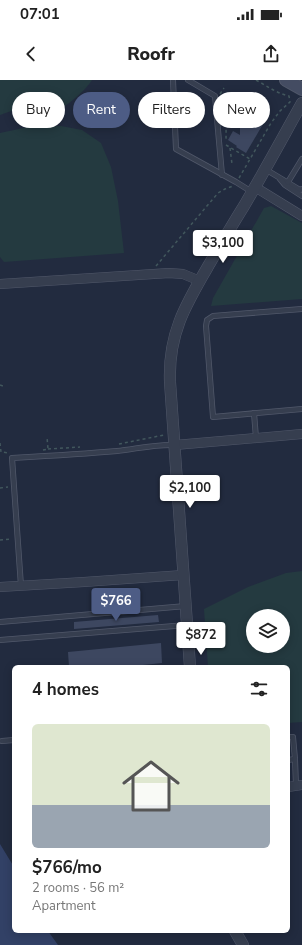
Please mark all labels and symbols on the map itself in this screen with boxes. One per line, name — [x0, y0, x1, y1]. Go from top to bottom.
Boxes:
pin: $3,100 — [190, 230, 256, 264]
pin: $2,100 — [157, 475, 223, 509]
pin: $766 — [92, 588, 140, 622]
pin: $872 — [177, 622, 225, 656]

